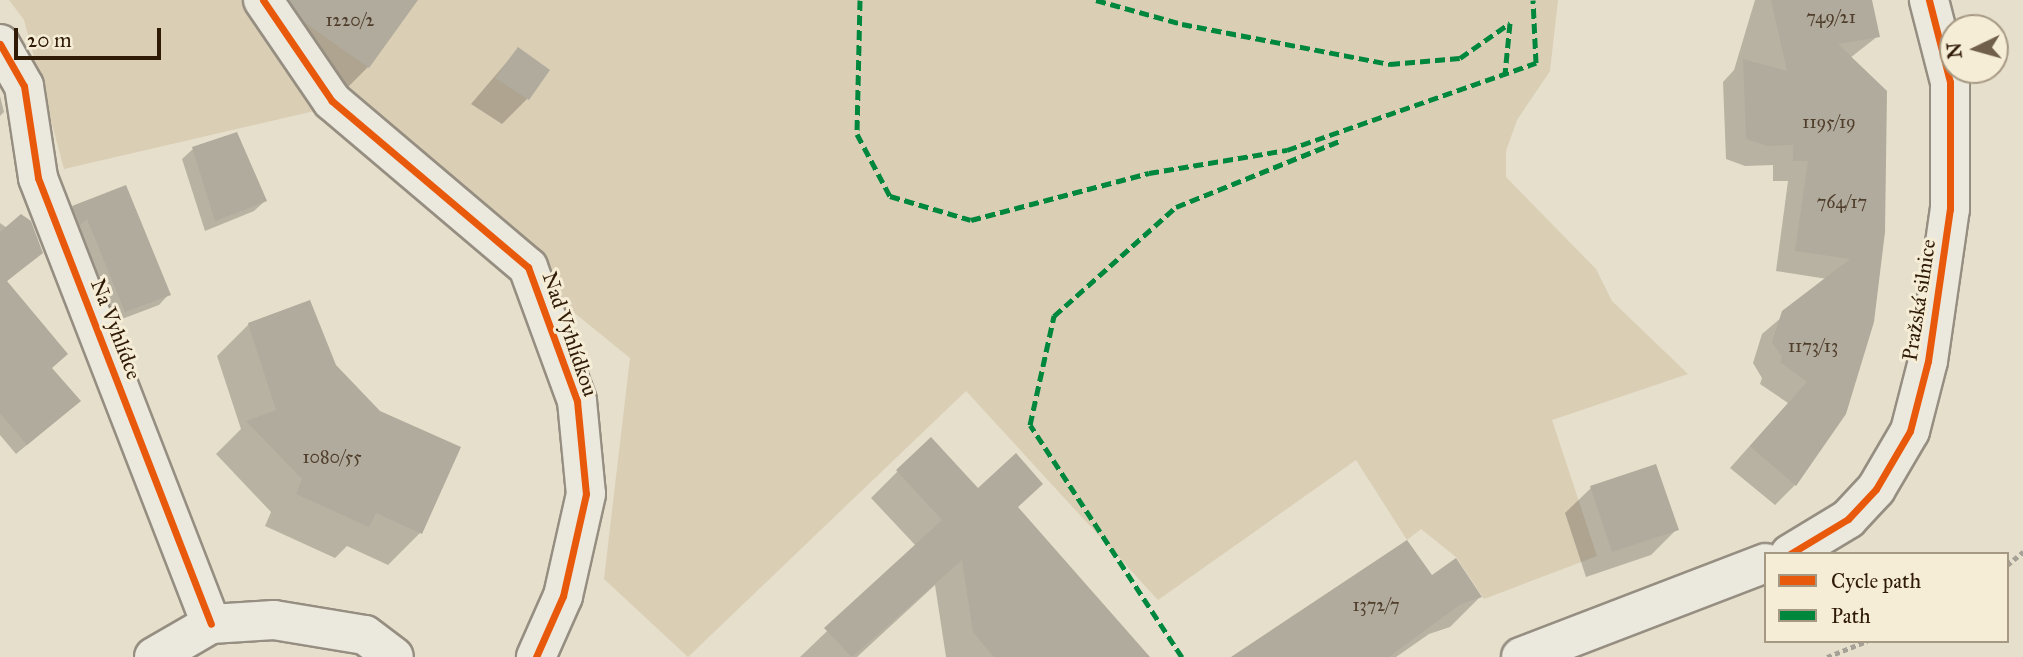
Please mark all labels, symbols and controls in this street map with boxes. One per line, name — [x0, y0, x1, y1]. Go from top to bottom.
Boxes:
house number: 749/21 — [1806, 6, 1856, 28]
house number: 1220/2 — [326, 9, 374, 31]
scale bar — [18, 14, 164, 58]
north arrow — [1939, 14, 2009, 84]
text: 20 m — [27, 27, 72, 53]
text: N — [1942, 42, 1967, 60]
house number: 1195/19 — [1802, 111, 1856, 133]
house number: 764/17 — [1817, 191, 1867, 213]
street label: Pražská silnice — [1897, 237, 1941, 363]
street label: Nad Vyhlídkou — [537, 268, 603, 400]
street label: Na Vyhlídce — [85, 275, 147, 383]
house number: 1173/13 — [1788, 335, 1838, 357]
house number: 1080/55 — [302, 446, 362, 468]
legend — [1764, 552, 2009, 643]
text: Cycle path — [1831, 568, 1921, 594]
house number: 1372/7 — [1352, 594, 1400, 616]
text: Path — [1831, 603, 1871, 629]

